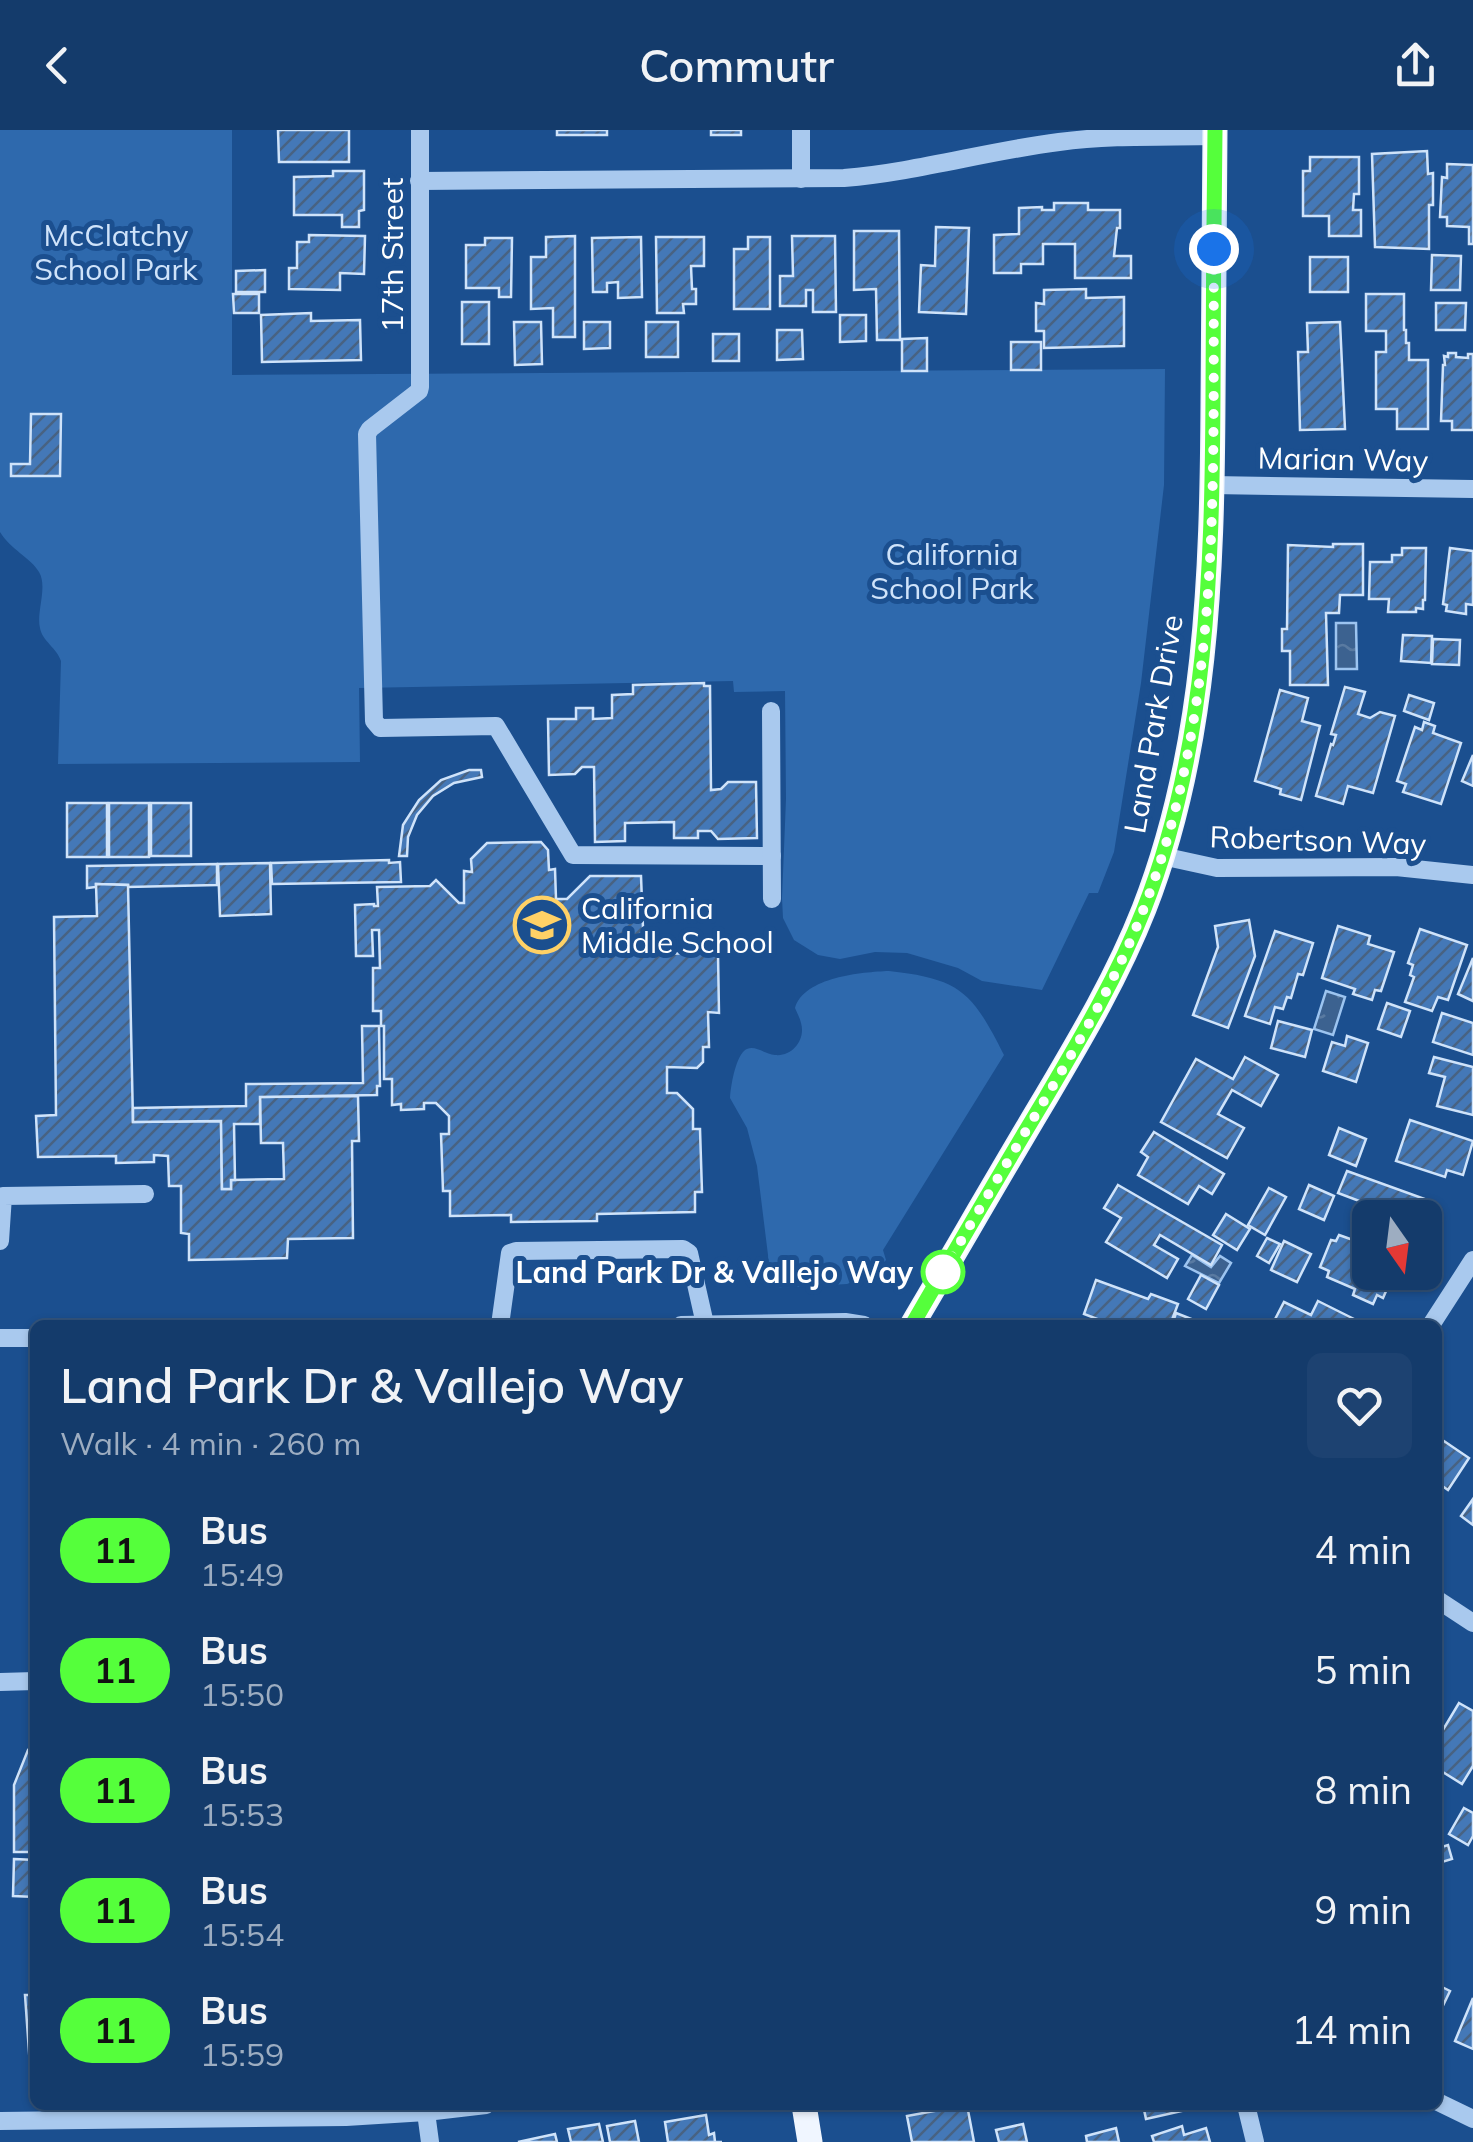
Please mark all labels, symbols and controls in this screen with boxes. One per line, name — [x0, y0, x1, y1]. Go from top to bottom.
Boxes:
text: Commutr — [639, 37, 834, 93]
icon: back — [30, 38, 85, 93]
icon: share — [1388, 38, 1443, 93]
street label: 17th Street — [373, 178, 411, 332]
park label: McClatchy School Park — [34, 216, 198, 288]
your location — [1189, 224, 1239, 274]
street label: Marian Way — [1257, 439, 1429, 479]
park label: California School Park — [870, 535, 1034, 607]
street label: Land Park Drive — [1115, 612, 1191, 836]
street label: Robertson Way — [1209, 817, 1427, 863]
place label: California Middle School — [581, 889, 774, 961]
school or university icon: California Middle School — [512, 895, 572, 955]
north arrow — [1352, 1200, 1442, 1290]
map controls — [1352, 1200, 1442, 1290]
marker: Land Park Dr & Vallejo Way — [922, 1251, 964, 1293]
place label: Land Park Dr & Vallejo Way — [516, 1253, 914, 1291]
button: heart — [1307, 1353, 1412, 1458]
text: Land Park Dr & Vallejo Way — [60, 1355, 684, 1415]
text: Walk · 4 min · 260 m — [60, 1423, 361, 1463]
text: Bus — [200, 1506, 268, 1554]
text: 4 min — [1315, 1526, 1412, 1574]
text: 11 — [94, 1528, 136, 1572]
text: 15:49 — [200, 1554, 284, 1594]
text: Bus — [200, 1626, 268, 1674]
text: 5 min — [1315, 1646, 1412, 1694]
text: 11 — [94, 1648, 136, 1692]
text: 15:50 — [200, 1674, 284, 1714]
text: Bus — [200, 1746, 268, 1794]
text: 8 min — [1315, 1766, 1412, 1814]
text: 11 — [94, 1768, 136, 1812]
text: 15:53 — [200, 1794, 284, 1834]
text: Bus — [200, 1866, 268, 1914]
text: 9 min — [1315, 1886, 1412, 1934]
text: 11 — [94, 1888, 136, 1932]
text: 15:54 — [200, 1914, 284, 1954]
text: Bus — [200, 1986, 268, 2034]
text: 14 min — [1292, 2006, 1412, 2054]
text: 11 — [94, 2008, 136, 2052]
text: 15:59 — [200, 2034, 284, 2074]

